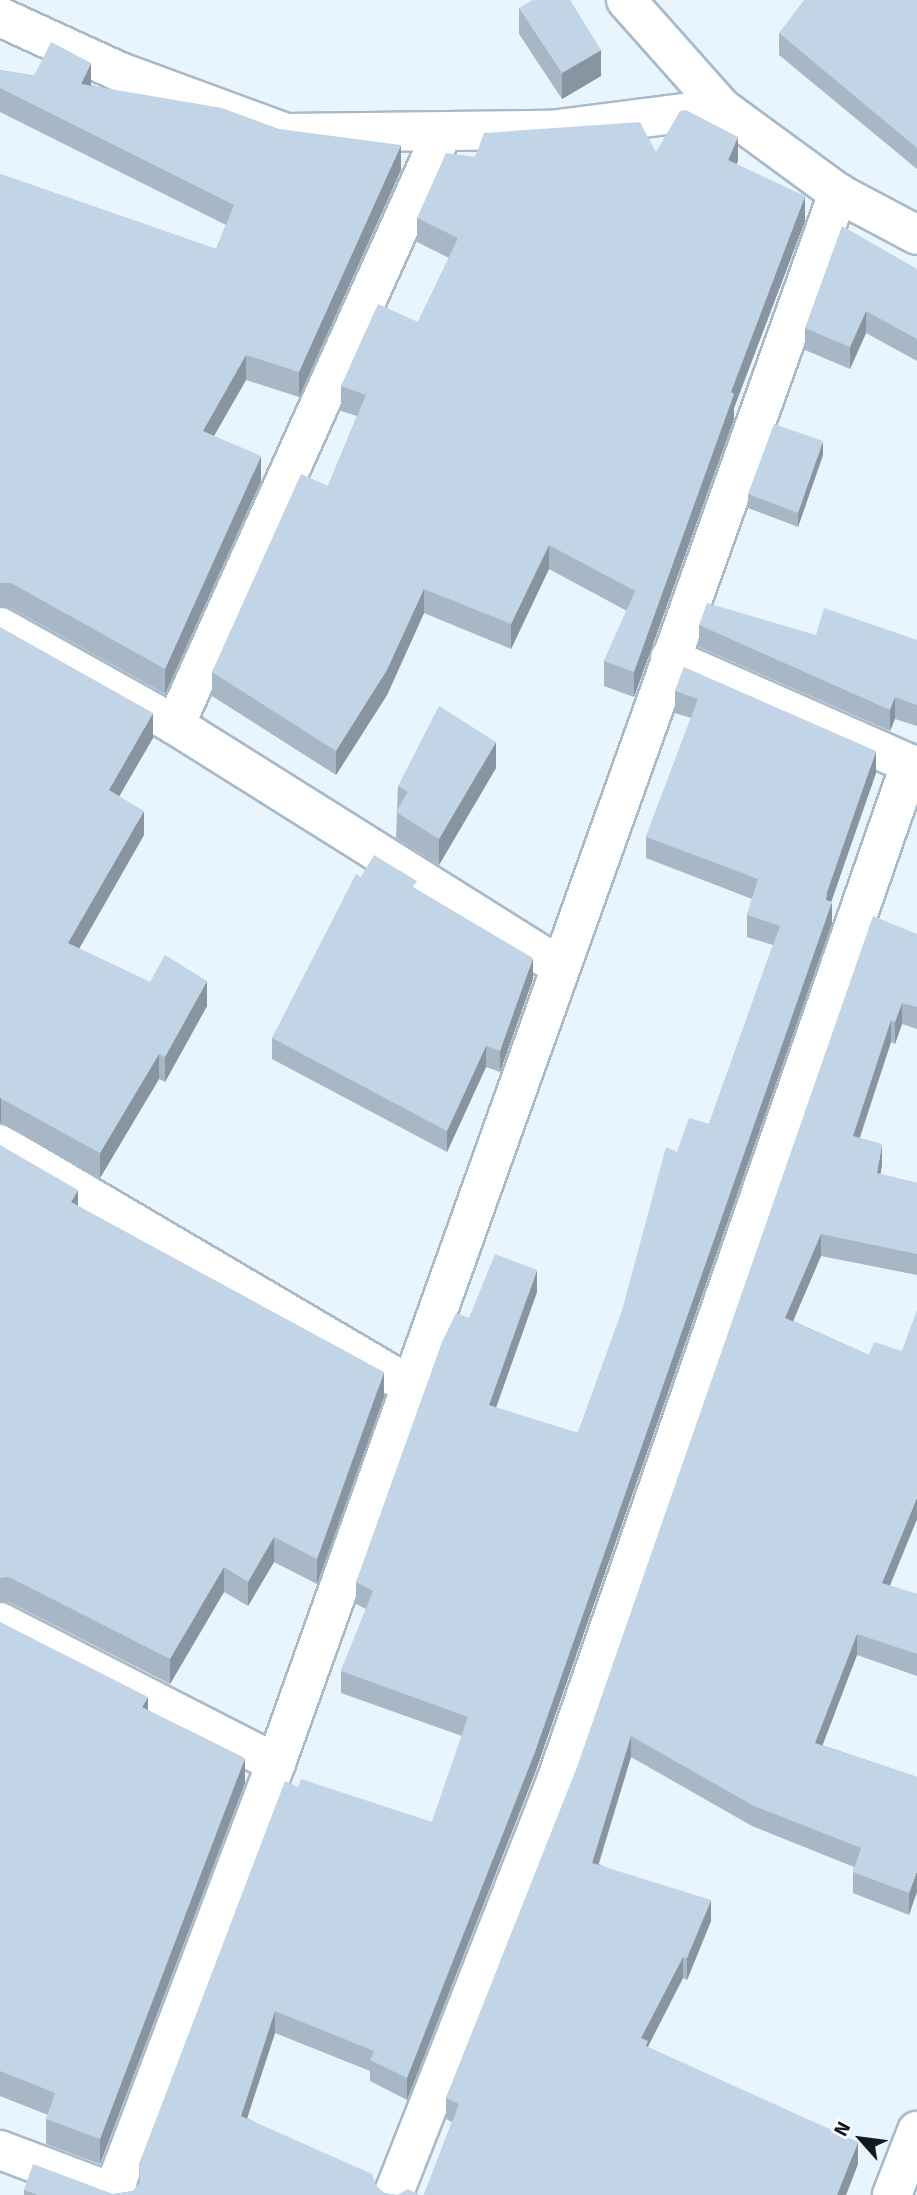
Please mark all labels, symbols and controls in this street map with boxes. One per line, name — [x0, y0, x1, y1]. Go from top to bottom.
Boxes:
north arrow — [826, 2104, 896, 2174]
text: N — [829, 2118, 856, 2141]

